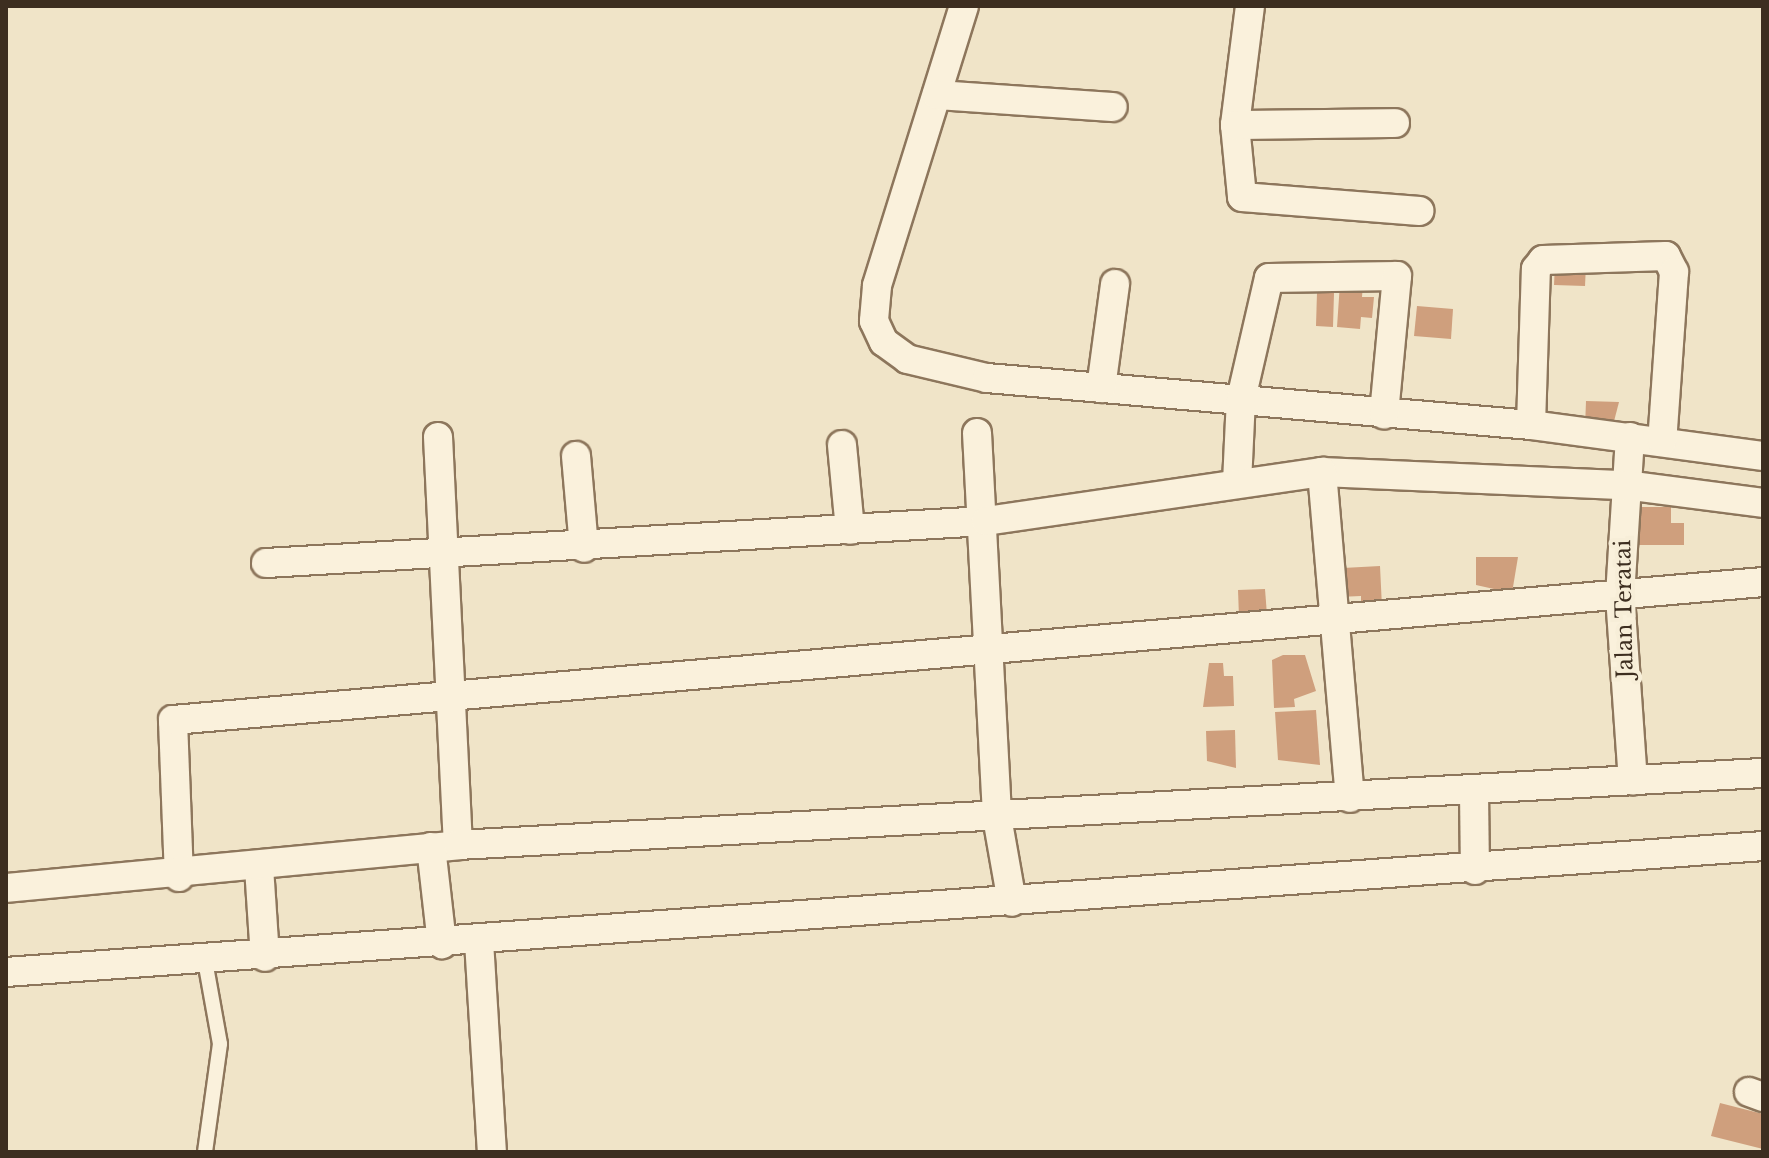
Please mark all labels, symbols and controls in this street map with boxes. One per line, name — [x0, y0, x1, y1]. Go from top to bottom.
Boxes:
street label: Jalan Teratai — [1610, 539, 1638, 679]

